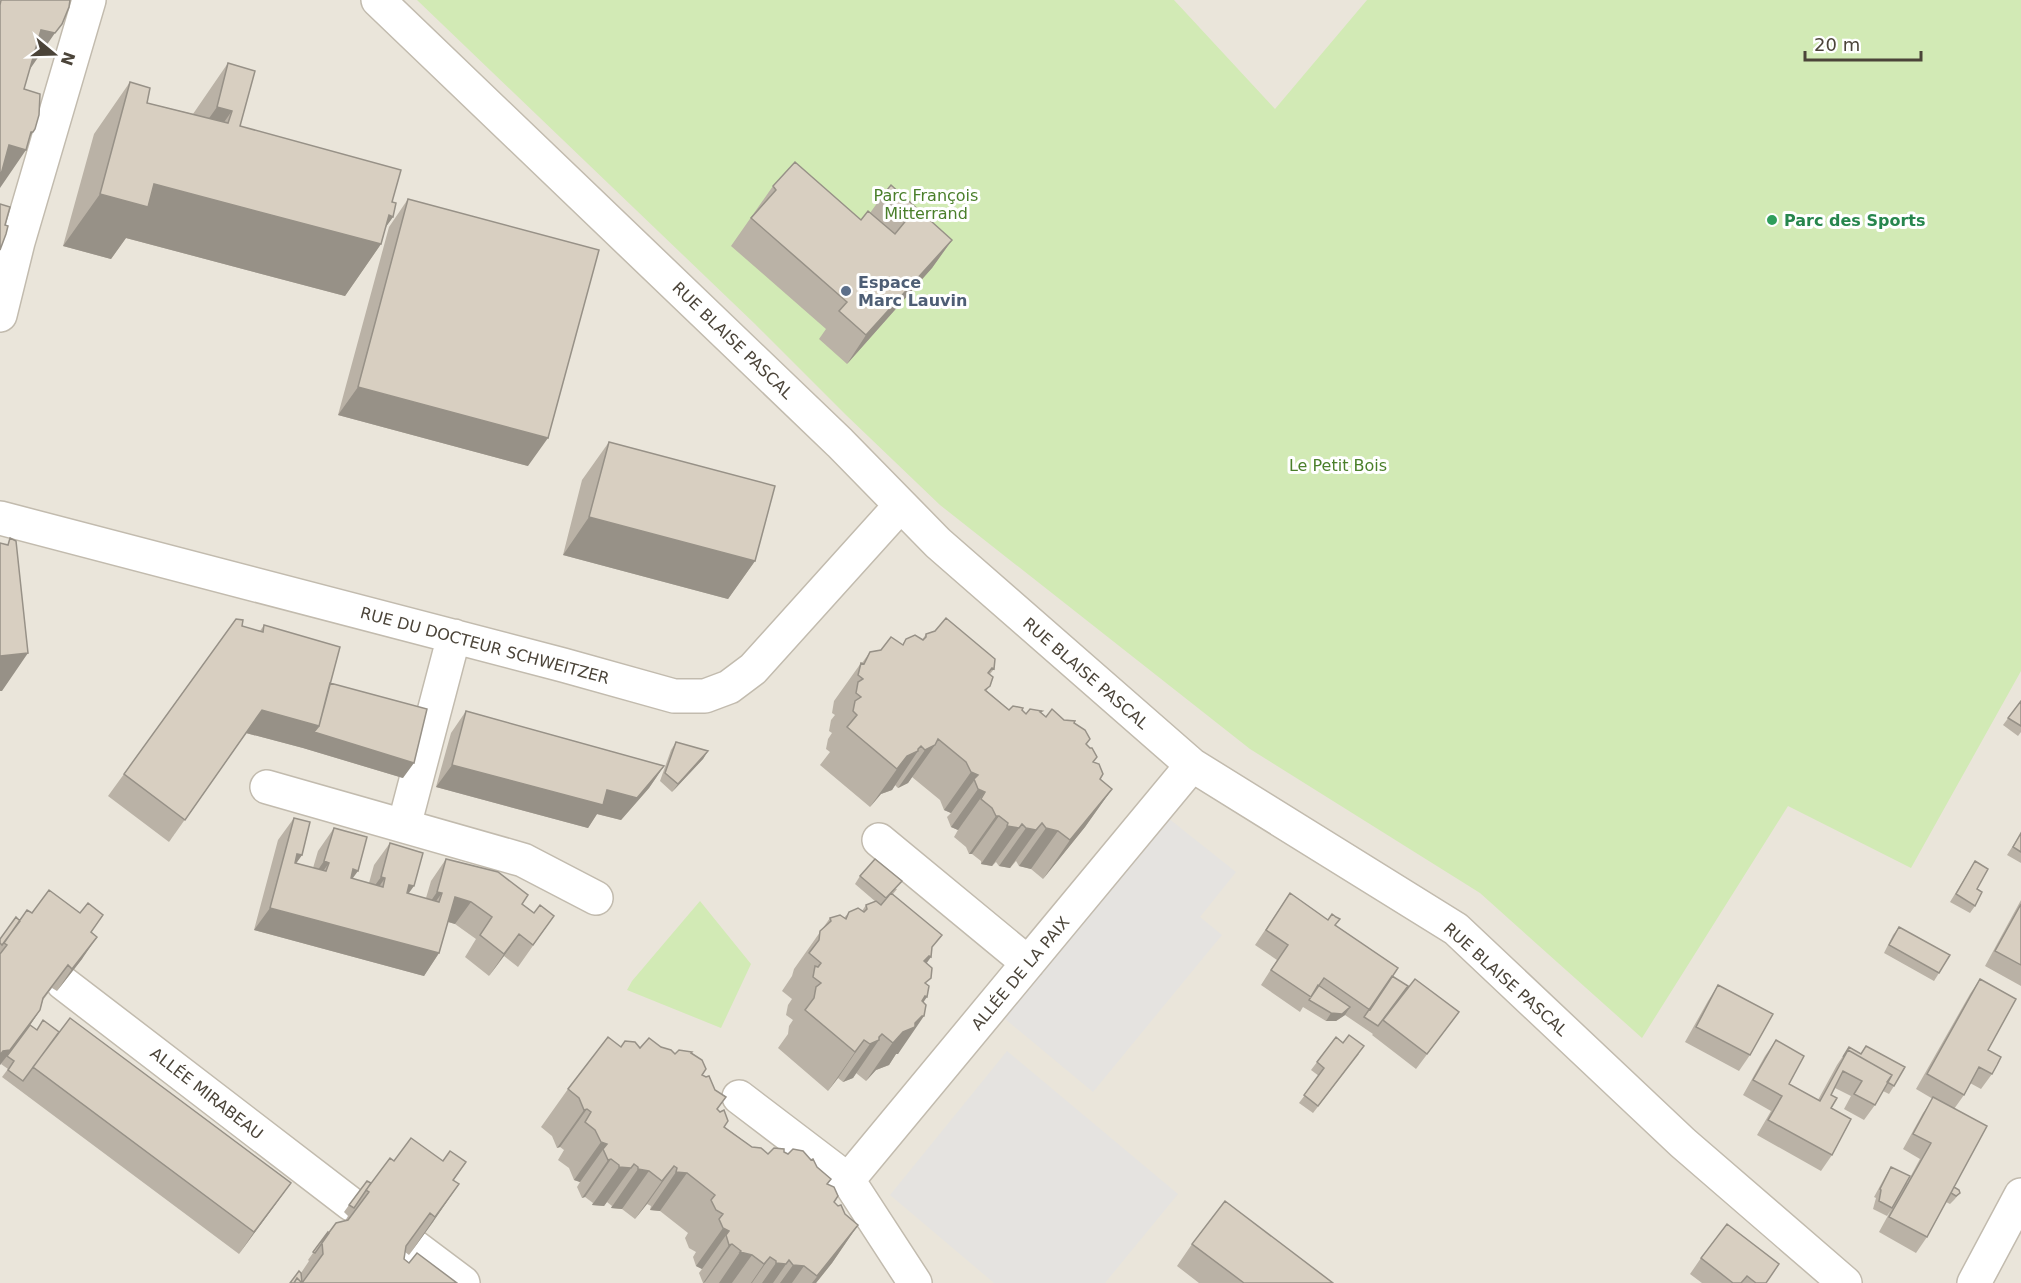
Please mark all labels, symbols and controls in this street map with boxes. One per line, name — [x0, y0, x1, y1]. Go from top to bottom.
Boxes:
north arrow — [24, 24, 84, 84]
scale bar — [1805, 24, 1920, 62]
text: 20 m — [1814, 34, 1860, 55]
text: N — [57, 49, 79, 68]
park label: Parc François Mitterrand — [874, 186, 978, 223]
place label: Parc des Sports — [1784, 211, 1925, 230]
marker: Parc des Sports — [1765, 213, 1779, 227]
place label: Espace Marc Lauvin — [858, 273, 967, 310]
street label: RUE BLAISE PASCAL — [668, 278, 797, 403]
marker: Espace Marc Lauvin — [839, 284, 853, 298]
park label: Le Petit Bois — [1289, 456, 1387, 475]
street label: RUE DU DOCTEUR SCHWEITZER — [358, 603, 611, 688]
street label: RUE BLAISE PASCAL — [1019, 614, 1152, 733]
street label: ALLÉE DE LA PAIX — [967, 913, 1073, 1034]
street label: RUE BLAISE PASCAL — [1440, 919, 1572, 1040]
street label: ALLÉE MIRABEAU — [147, 1043, 267, 1143]

